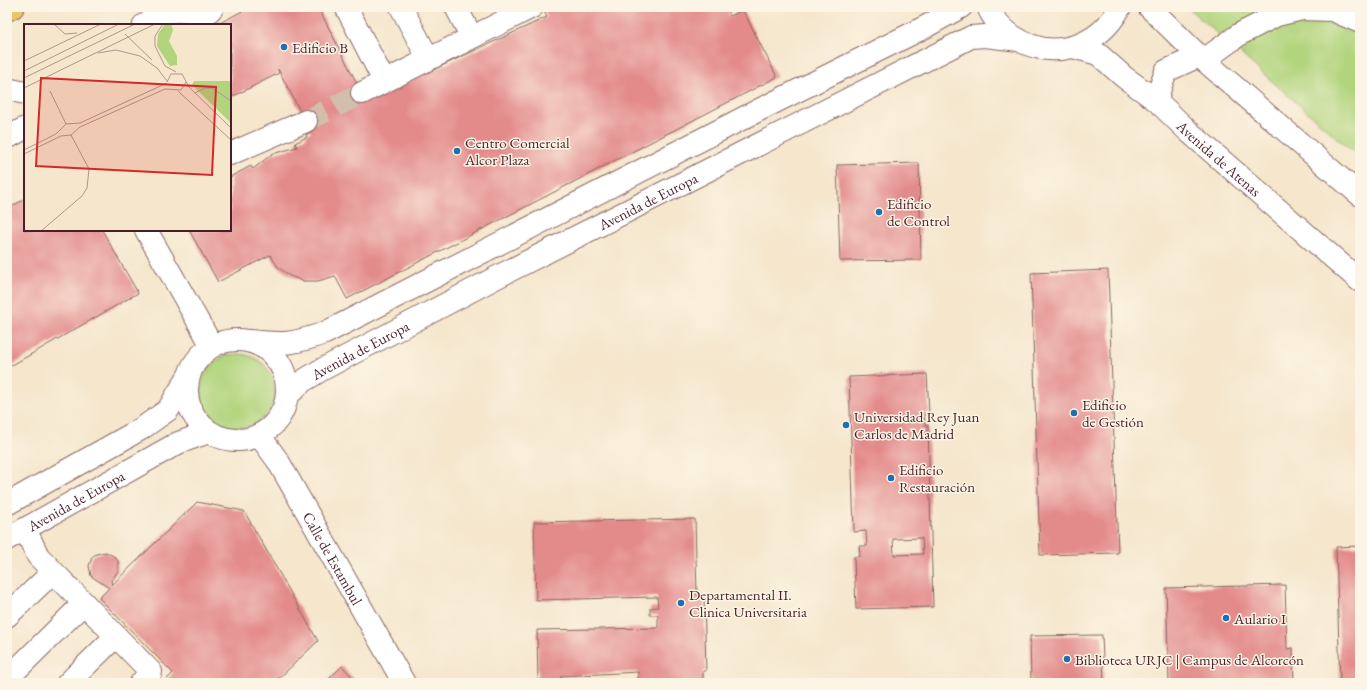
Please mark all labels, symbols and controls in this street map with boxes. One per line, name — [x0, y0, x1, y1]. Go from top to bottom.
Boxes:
inset map — [24, 24, 231, 231]
place label: Edificio B — [292, 38, 348, 57]
marker: Edificio B — [279, 42, 289, 52]
street label: Avenida de Atenas — [1172, 115, 1265, 200]
place label: Centro Comercial Alcor Plaza — [464, 133, 570, 169]
marker: Centro Comercial Alcor Plaza — [452, 146, 462, 156]
street label: Avenida de Europa — [594, 168, 700, 234]
place label: Edificio de Control — [887, 194, 950, 230]
marker: Edificio de Control — [874, 207, 884, 217]
street label: Avenida de Europa — [306, 316, 412, 384]
place label: Edificio de Gestión — [1082, 395, 1144, 431]
place label: Universidad Rey Juan Carlos de Madrid — [854, 407, 980, 443]
marker: Edificio de Gestión — [1069, 408, 1079, 418]
marker: Universidad Rey Juan Carlos de Madrid — [841, 420, 851, 430]
place label: Edificio Restauración — [899, 460, 975, 496]
street label: Avenida de Europa — [23, 466, 128, 536]
marker: Edificio Restauración — [886, 473, 896, 483]
street label: Calle de Estambul — [299, 508, 367, 609]
place label: Departamental II. Clinica Universitaria — [689, 585, 807, 621]
marker: Departamental II. Clinica Universitaria — [676, 598, 686, 608]
place label: Aulario I — [1233, 609, 1286, 628]
marker: Aulario I — [1221, 613, 1231, 623]
place label: Biblioteca URJC | Campus de Alcorcón — [1075, 650, 1304, 670]
marker: Biblioteca URJC | Campus de Alcorcón — [1062, 654, 1072, 664]

